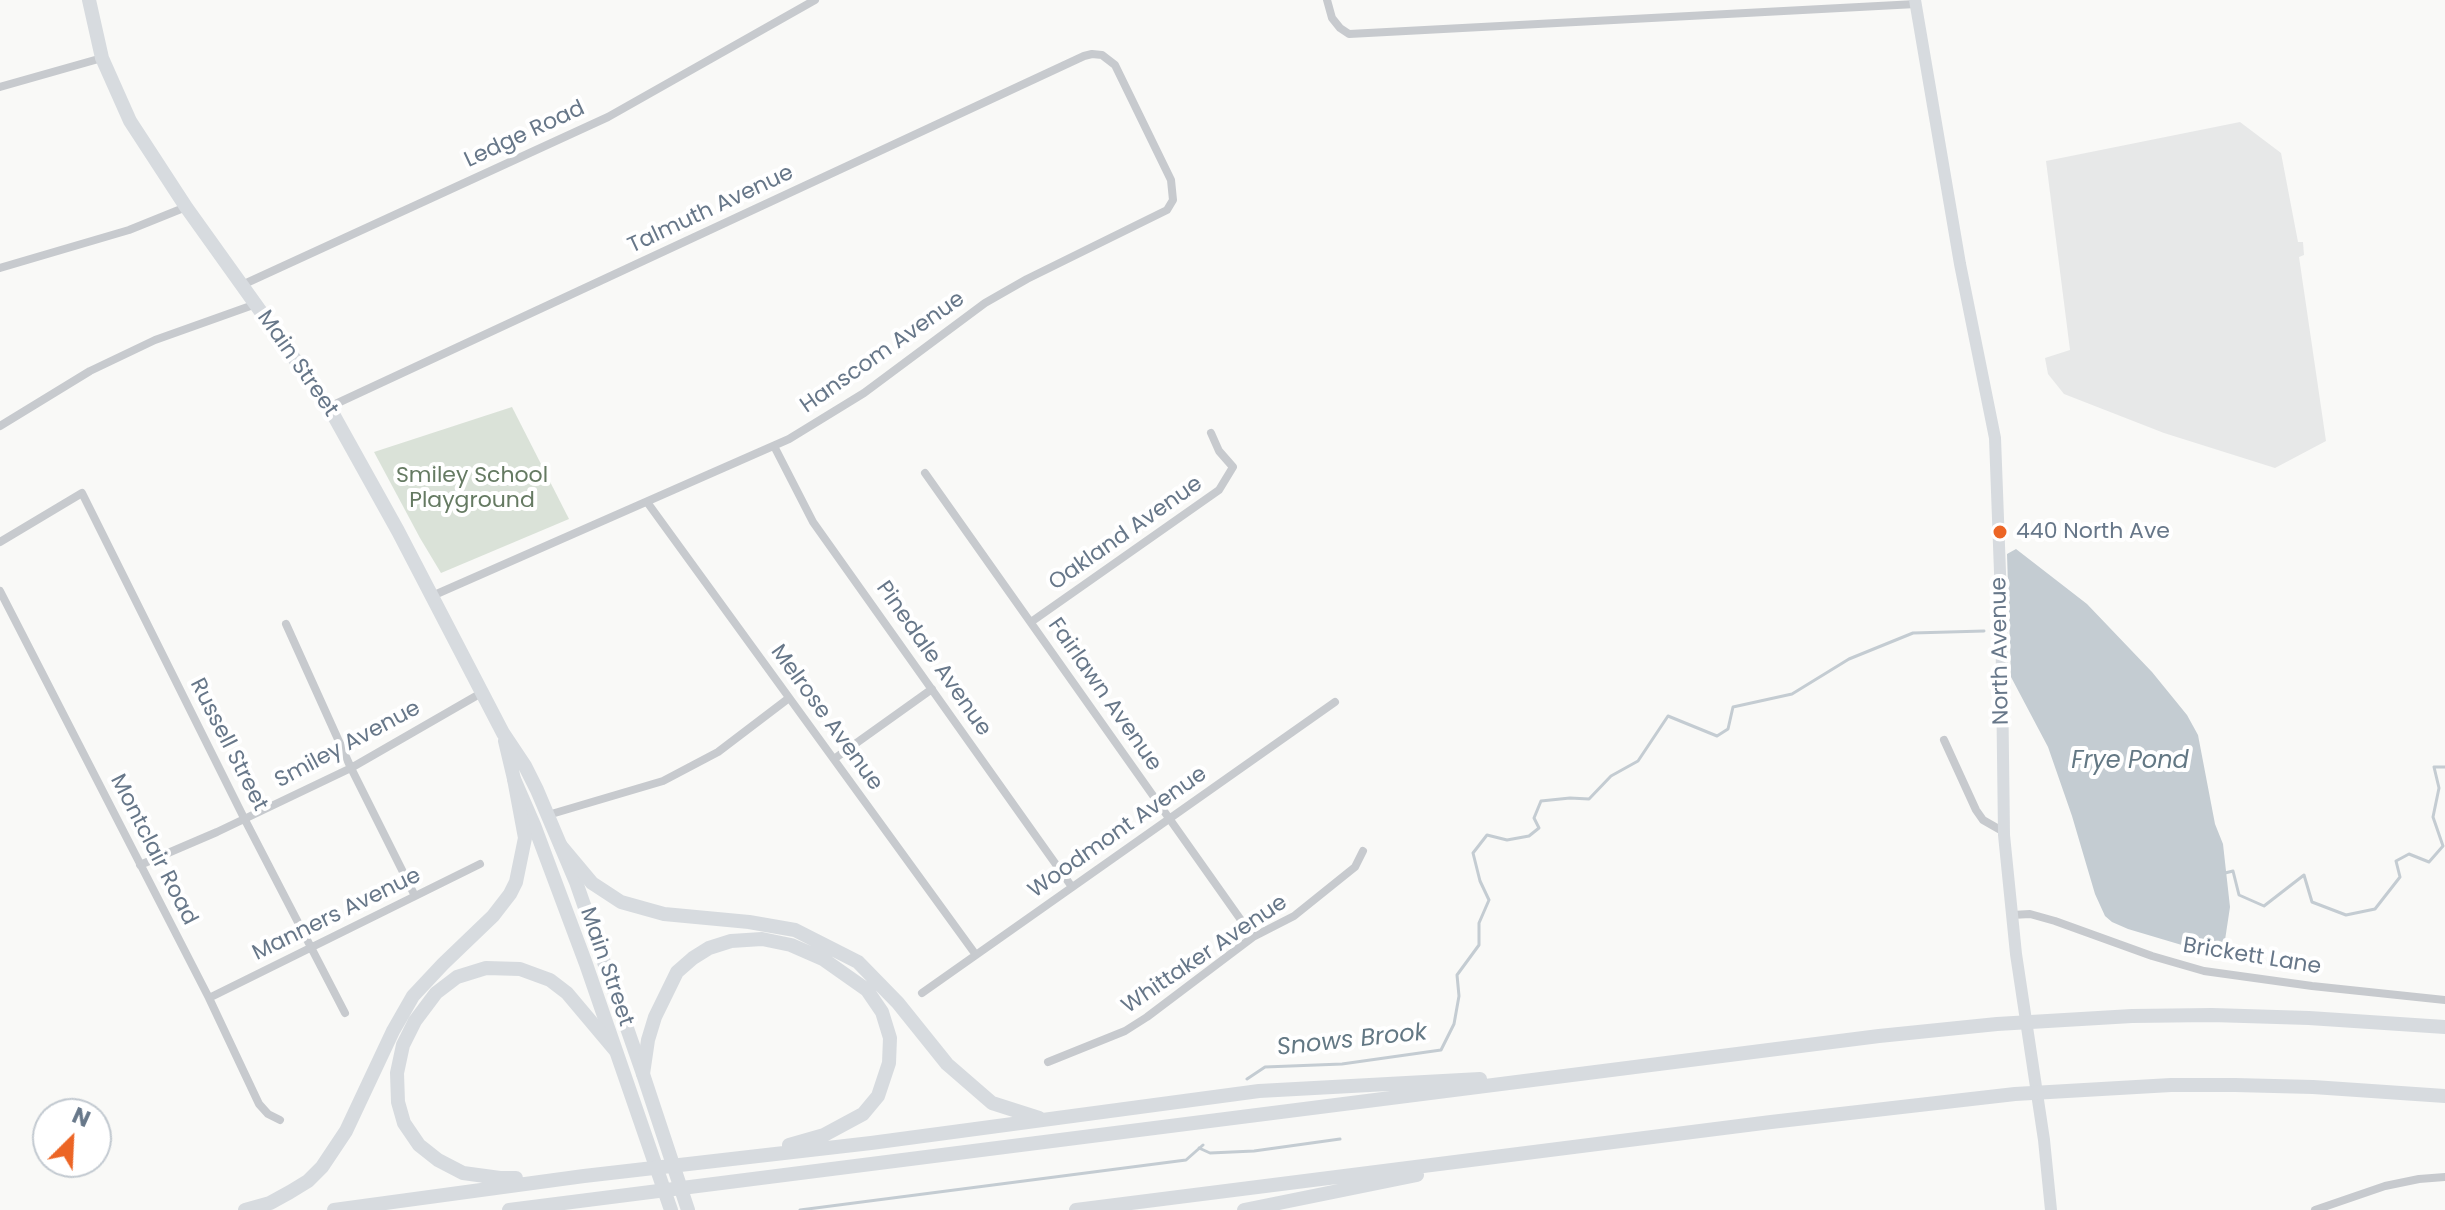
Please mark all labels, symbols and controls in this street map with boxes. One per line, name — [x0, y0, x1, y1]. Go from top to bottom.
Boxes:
street label: Ledge Road — [461, 96, 589, 174]
street label: Talmuth Avenue — [624, 160, 798, 260]
street label: Hanscom Avenue — [796, 286, 970, 420]
street label: Main Street — [251, 306, 343, 422]
park label: Smiley School Playground — [396, 463, 548, 514]
street label: Oakland Avenue — [1044, 471, 1208, 597]
place label: 440 North Ave — [2016, 519, 2170, 545]
marker: 440 North Ave — [1991, 523, 2009, 541]
street label: Pinedale Avenue — [870, 576, 996, 742]
street label: North Avenue — [1987, 577, 2015, 725]
street label: Fairlawn Avenue — [1041, 614, 1167, 776]
street label: Melrose Avenue — [764, 640, 888, 796]
street label: Russell Street — [183, 674, 273, 816]
street label: Smiley Avenue — [271, 696, 425, 794]
water label: Frye Pond — [2071, 748, 2189, 776]
street label: Woodmont Avenue — [1024, 761, 1212, 905]
street label: Montclair Road — [104, 770, 202, 930]
street label: Manners Avenue — [249, 863, 425, 967]
street label: Whittaker Avenue — [1117, 890, 1293, 1020]
street label: Main Street — [573, 904, 639, 1030]
street label: Brickett Lane — [2181, 933, 2323, 981]
water label: Snows Brook — [1276, 1019, 1428, 1063]
north arrow — [32, 1098, 112, 1178]
text: N — [67, 1100, 95, 1135]

